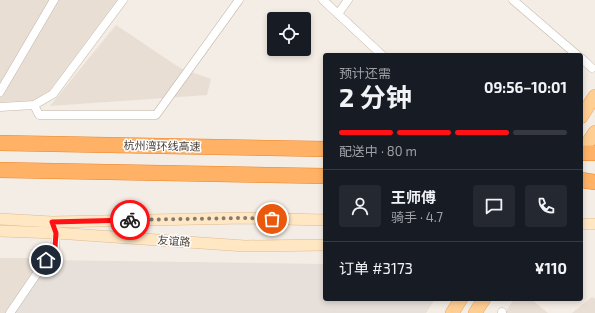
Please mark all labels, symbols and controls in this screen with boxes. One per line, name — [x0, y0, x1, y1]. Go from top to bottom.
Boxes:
map controls — [267, 12, 311, 56]
button: locate — [267, 12, 311, 56]
text: 预计还需 — [339, 65, 391, 81]
text: 09:56–10:01 — [484, 78, 567, 96]
text: 2 分钟 — [339, 81, 412, 112]
street label: 杭州湾环线高速 — [123, 138, 201, 153]
text: 配送中 · 80 m — [339, 143, 417, 159]
button: person — [339, 185, 381, 227]
button: chat — [473, 185, 515, 227]
button: phone — [525, 185, 567, 227]
text: 王师傅 — [391, 188, 436, 206]
courier — [110, 200, 150, 240]
pin — [255, 202, 289, 236]
icon: bag — [261, 208, 283, 230]
icon: bike — [119, 209, 141, 231]
text: 骑手 · 4.7 — [391, 209, 443, 225]
street label: 友谊路 — [157, 233, 191, 248]
pin — [29, 243, 63, 277]
icon: home — [35, 249, 57, 271]
text: 订单 #3173 — [339, 259, 413, 277]
text: ¥110 — [535, 259, 567, 277]

